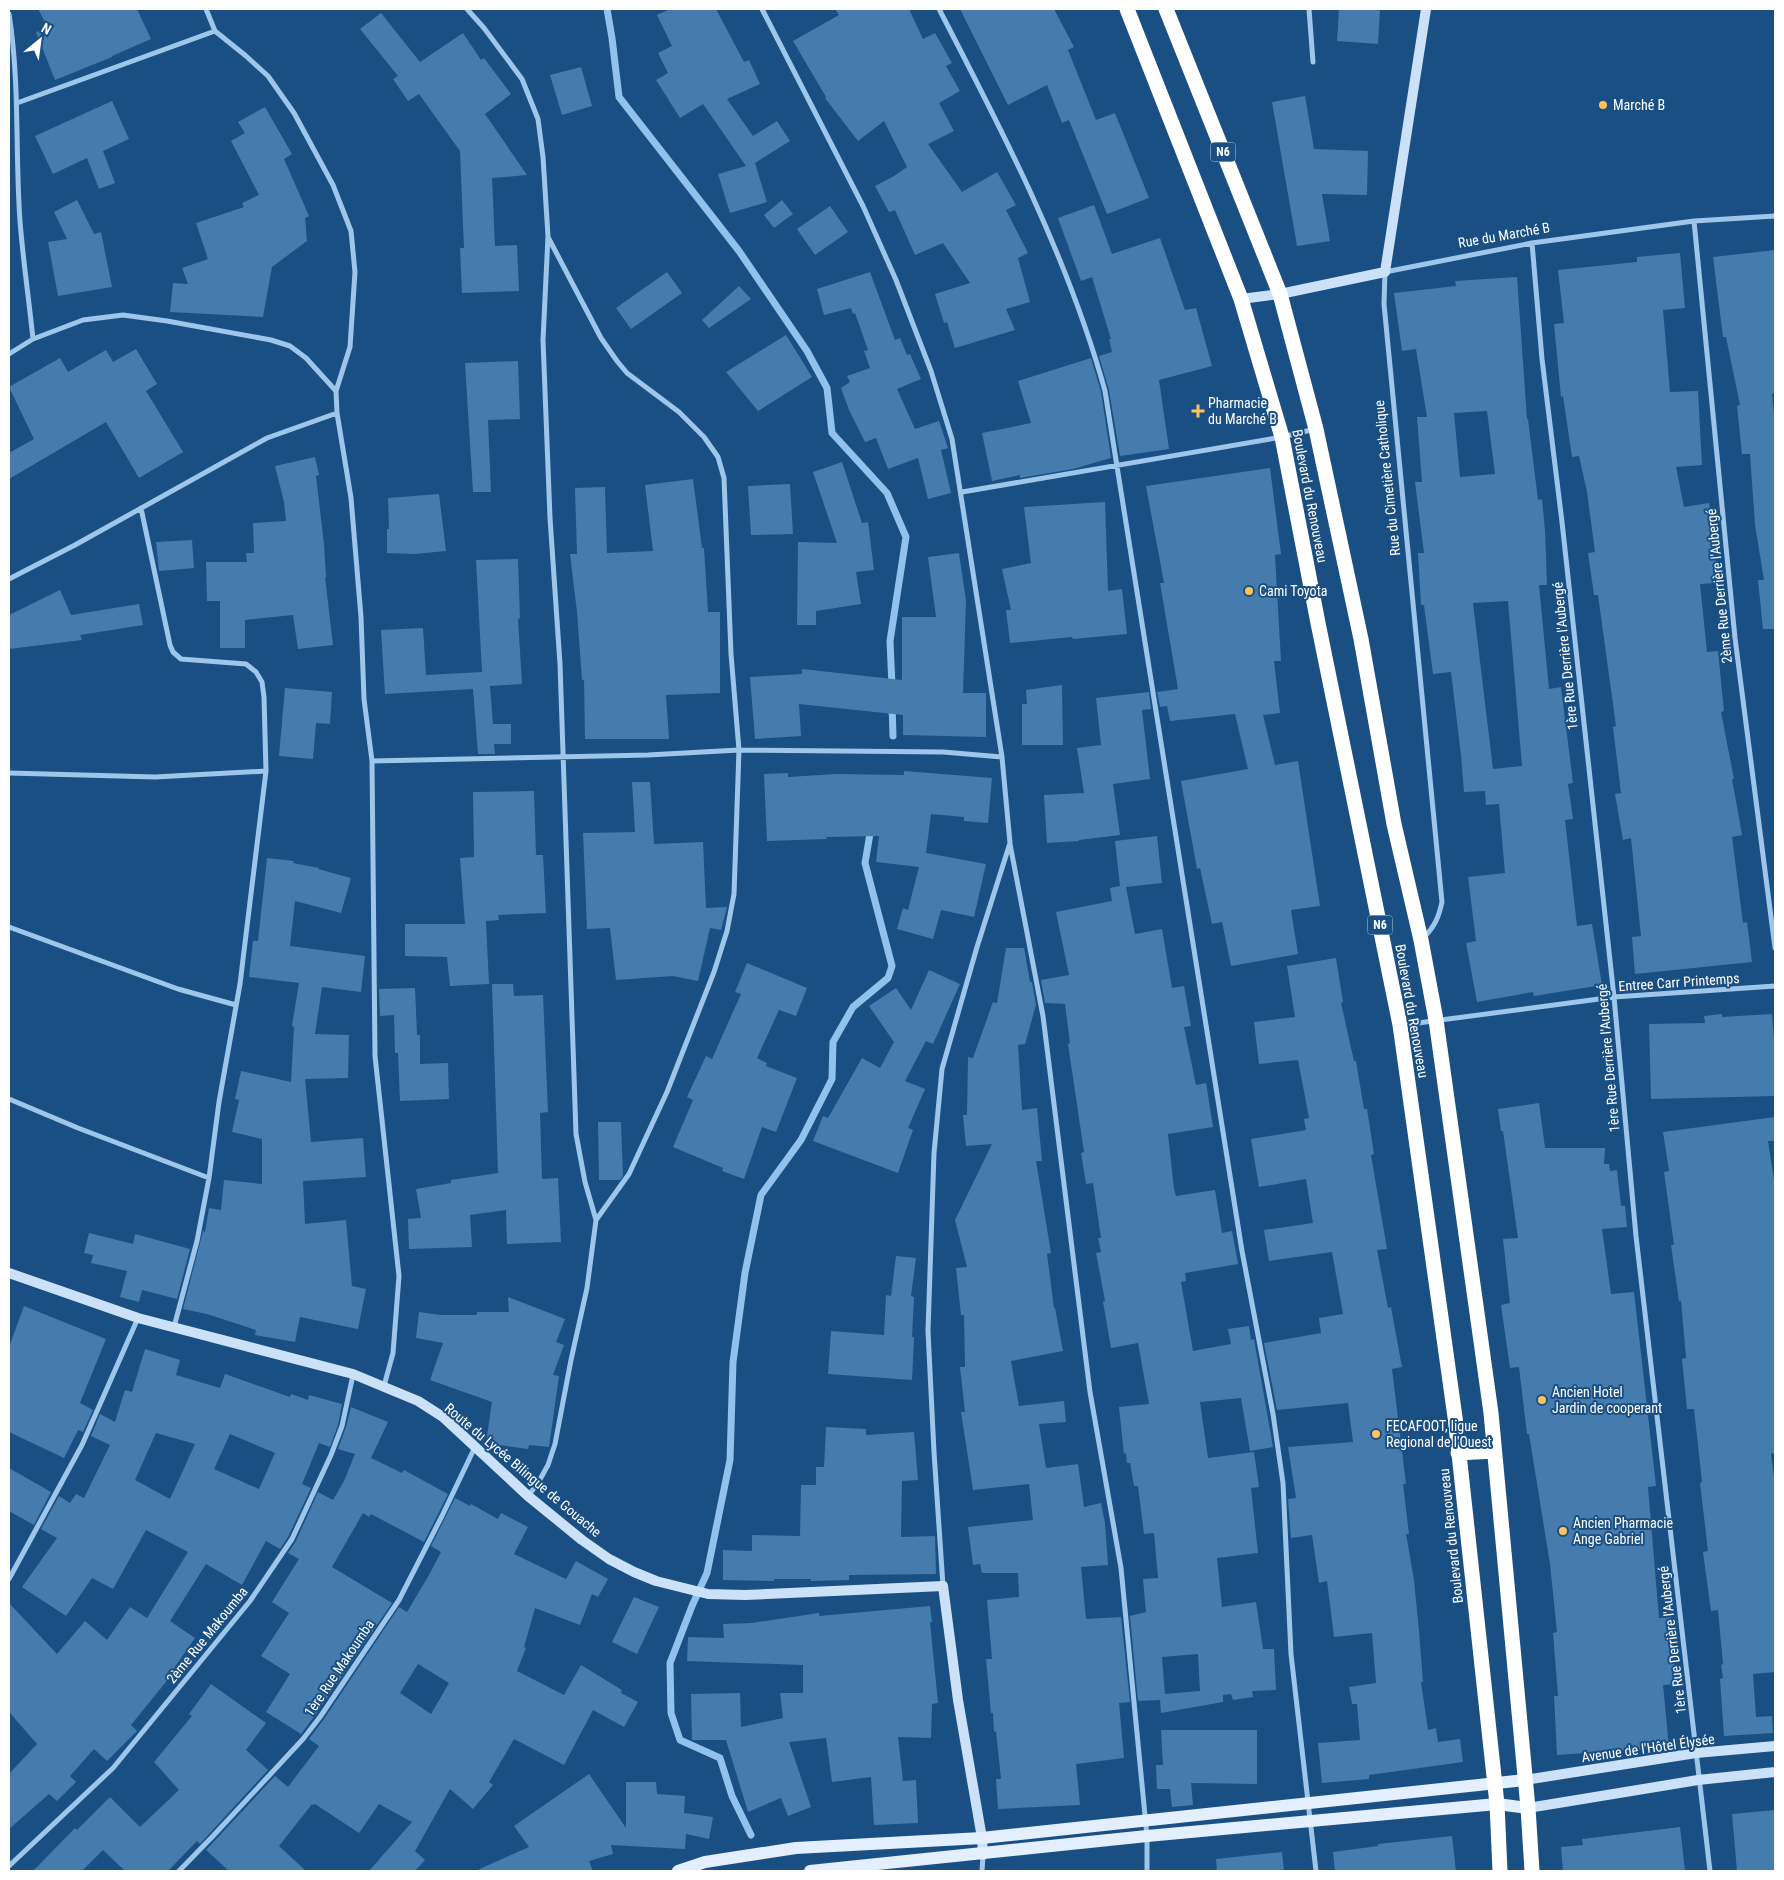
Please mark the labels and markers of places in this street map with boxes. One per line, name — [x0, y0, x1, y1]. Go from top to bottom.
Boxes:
place label: Marché B — [1613, 97, 1665, 113]
marker: Marché B — [1597, 99, 1609, 111]
place label: Pharmacie du Marché B — [1208, 395, 1277, 427]
marker: Pharmacie du Marché B — [1192, 405, 1204, 417]
place label: Cami Toyota — [1259, 583, 1327, 599]
marker: Cami Toyota — [1243, 585, 1255, 597]
place label: Ancien Hotel Jardin de cooperant — [1552, 1384, 1662, 1416]
marker: Ancien Hotel Jardin de cooperant — [1536, 1394, 1548, 1406]
place label: FECAFOOT, ligue Regional de l'Ouest — [1386, 1418, 1492, 1450]
marker: FECAFOOT, ligue Regional de l'Ouest — [1370, 1428, 1382, 1440]
place label: Ancien Pharmacie Ange Gabriel — [1573, 1515, 1674, 1547]
marker: Ancien Pharmacie Ange Gabriel — [1557, 1525, 1569, 1537]

